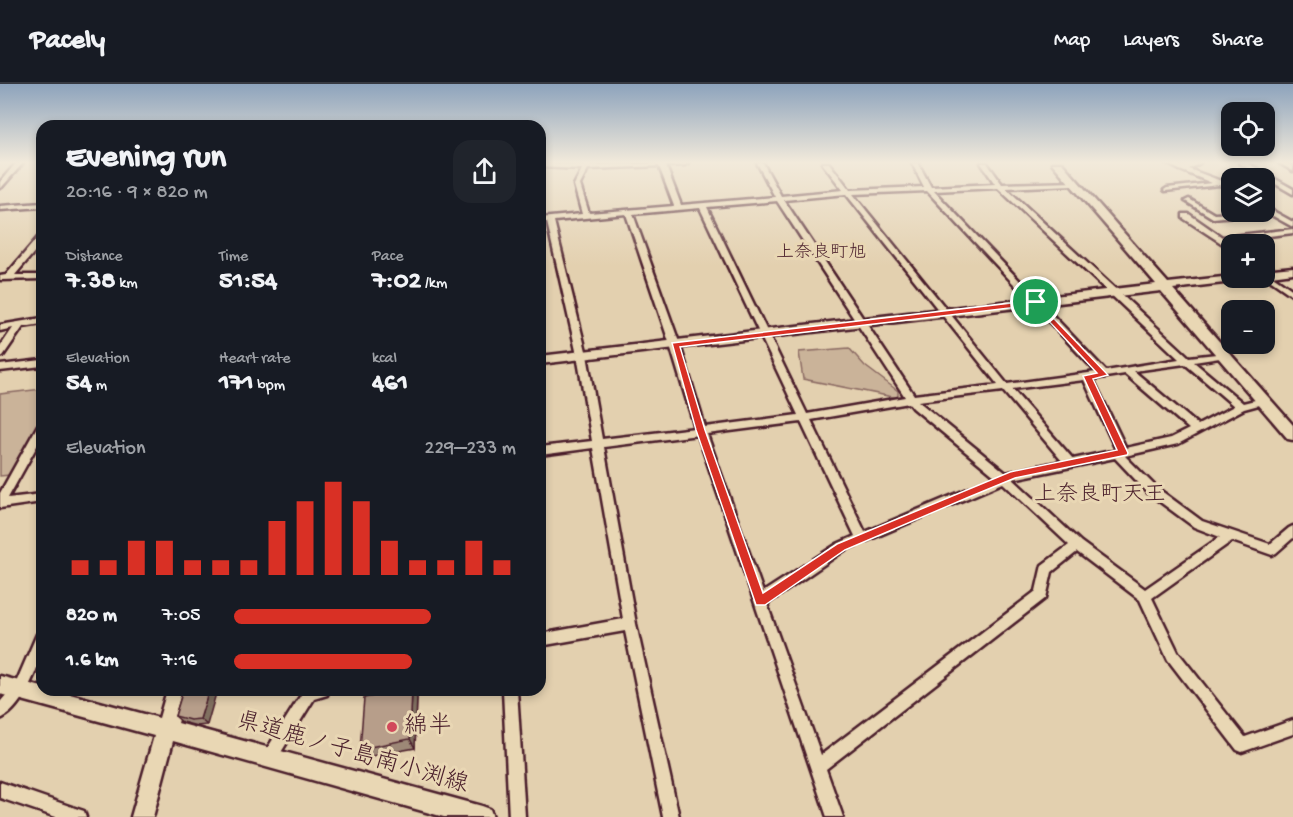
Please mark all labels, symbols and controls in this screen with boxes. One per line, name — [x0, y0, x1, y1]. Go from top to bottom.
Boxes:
text: Pacely — [30, 25, 105, 58]
text: Map — [1054, 29, 1090, 54]
text: Layers — [1123, 29, 1179, 54]
text: Share — [1212, 29, 1263, 54]
map controls — [1221, 102, 1275, 354]
button: locate — [1221, 102, 1275, 156]
text: Evening run — [66, 140, 226, 178]
button: share — [453, 140, 516, 203]
button: layers — [1221, 168, 1275, 222]
text: 20:16 · 9 × 820 m — [66, 182, 208, 205]
button: + — [1221, 234, 1275, 288]
district label: 上奈良町旭 — [776, 242, 866, 264]
text: Distance — [66, 248, 123, 267]
text: Time — [219, 248, 248, 267]
text: Pace — [372, 248, 403, 267]
text: 7.38 — [66, 267, 115, 298]
text: 51:54 — [219, 267, 277, 298]
text: 7:02 — [372, 267, 421, 298]
text: km — [115, 275, 138, 294]
text: /km — [421, 275, 447, 294]
pin — [1010, 276, 1061, 327]
icon: arrive — [1019, 285, 1052, 318]
button: − — [1221, 300, 1275, 354]
text: Elevation — [66, 350, 130, 369]
text: Heart rate — [219, 350, 291, 369]
text: kcal — [372, 350, 397, 369]
text: 54 — [66, 369, 92, 400]
text: 171 — [219, 369, 254, 400]
text: 461 — [372, 369, 408, 400]
text: m — [92, 377, 107, 396]
text: bpm — [254, 377, 285, 396]
text: Elevation — [66, 438, 146, 461]
text: 229–233 m — [425, 438, 516, 461]
district label: 上奈良町天王 — [1034, 482, 1166, 509]
text: 820 m — [66, 605, 117, 628]
text: 7:05 — [162, 605, 201, 628]
text: 1.6 km — [66, 650, 118, 673]
text: 7:16 — [162, 650, 197, 673]
street label: 県道鹿ノ子島南小渕線 — [233, 706, 472, 801]
place label: 綿半 — [404, 712, 452, 742]
marker: 綿半 — [385, 720, 399, 734]

